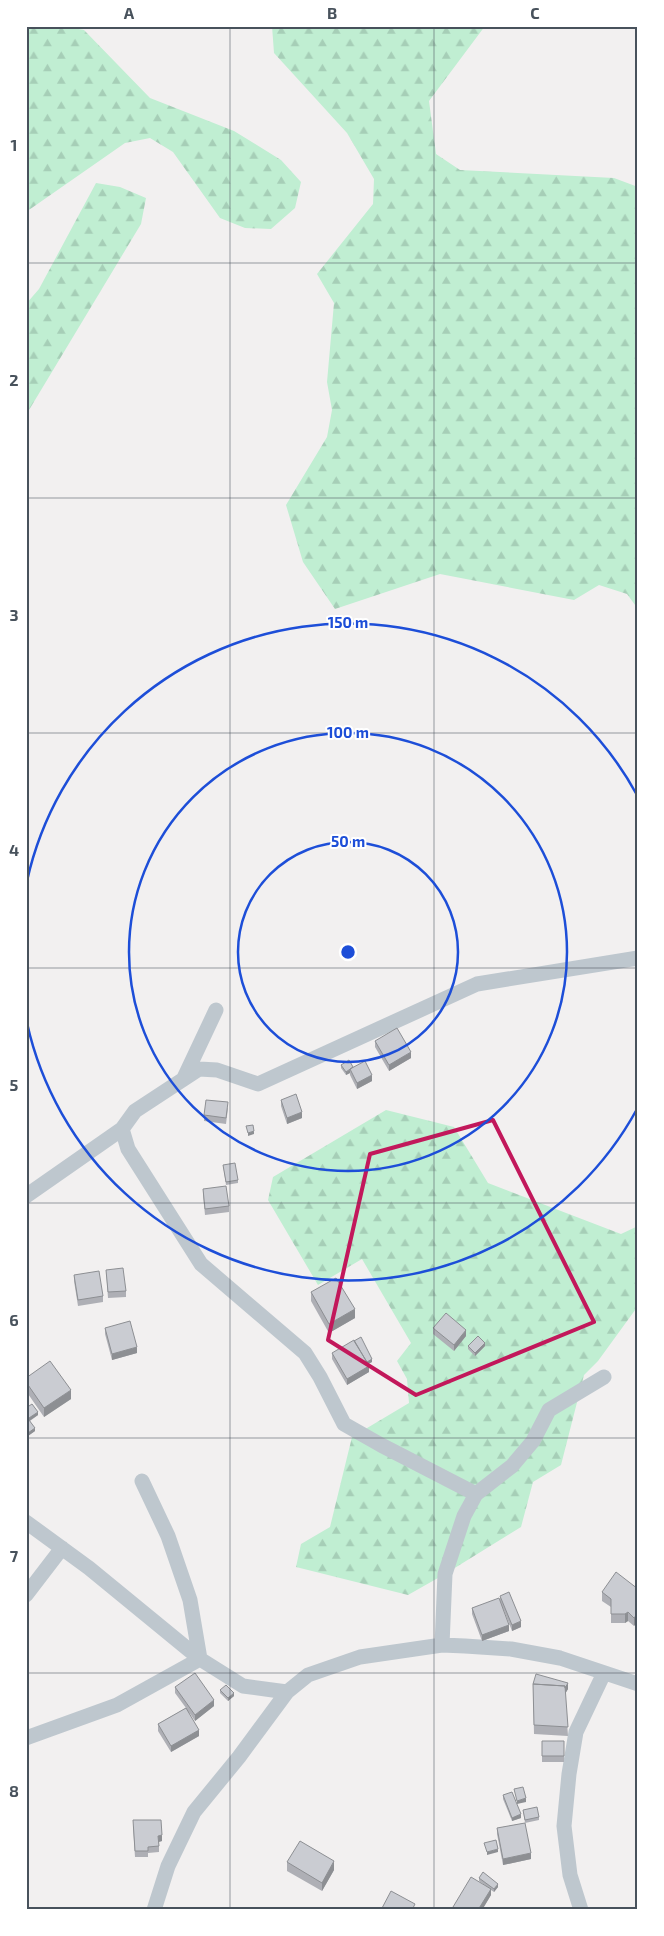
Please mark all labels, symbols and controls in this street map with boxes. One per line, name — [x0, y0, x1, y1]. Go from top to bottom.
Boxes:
text: A — [124, 3, 135, 22]
text: B — [327, 3, 337, 22]
text: C — [530, 3, 540, 22]
text: 1 — [11, 135, 17, 154]
text: 2 — [9, 370, 19, 389]
text: 3 — [9, 605, 19, 624]
text: 150 m — [328, 613, 368, 631]
text: 100 m — [327, 723, 369, 741]
text: 50 m — [331, 832, 365, 850]
text: 4 — [9, 840, 19, 859]
centre of rings — [339, 943, 357, 961]
text: 5 — [10, 1075, 19, 1094]
text: 6 — [9, 1310, 19, 1329]
text: 7 — [10, 1546, 19, 1565]
text: 8 — [9, 1781, 19, 1800]

